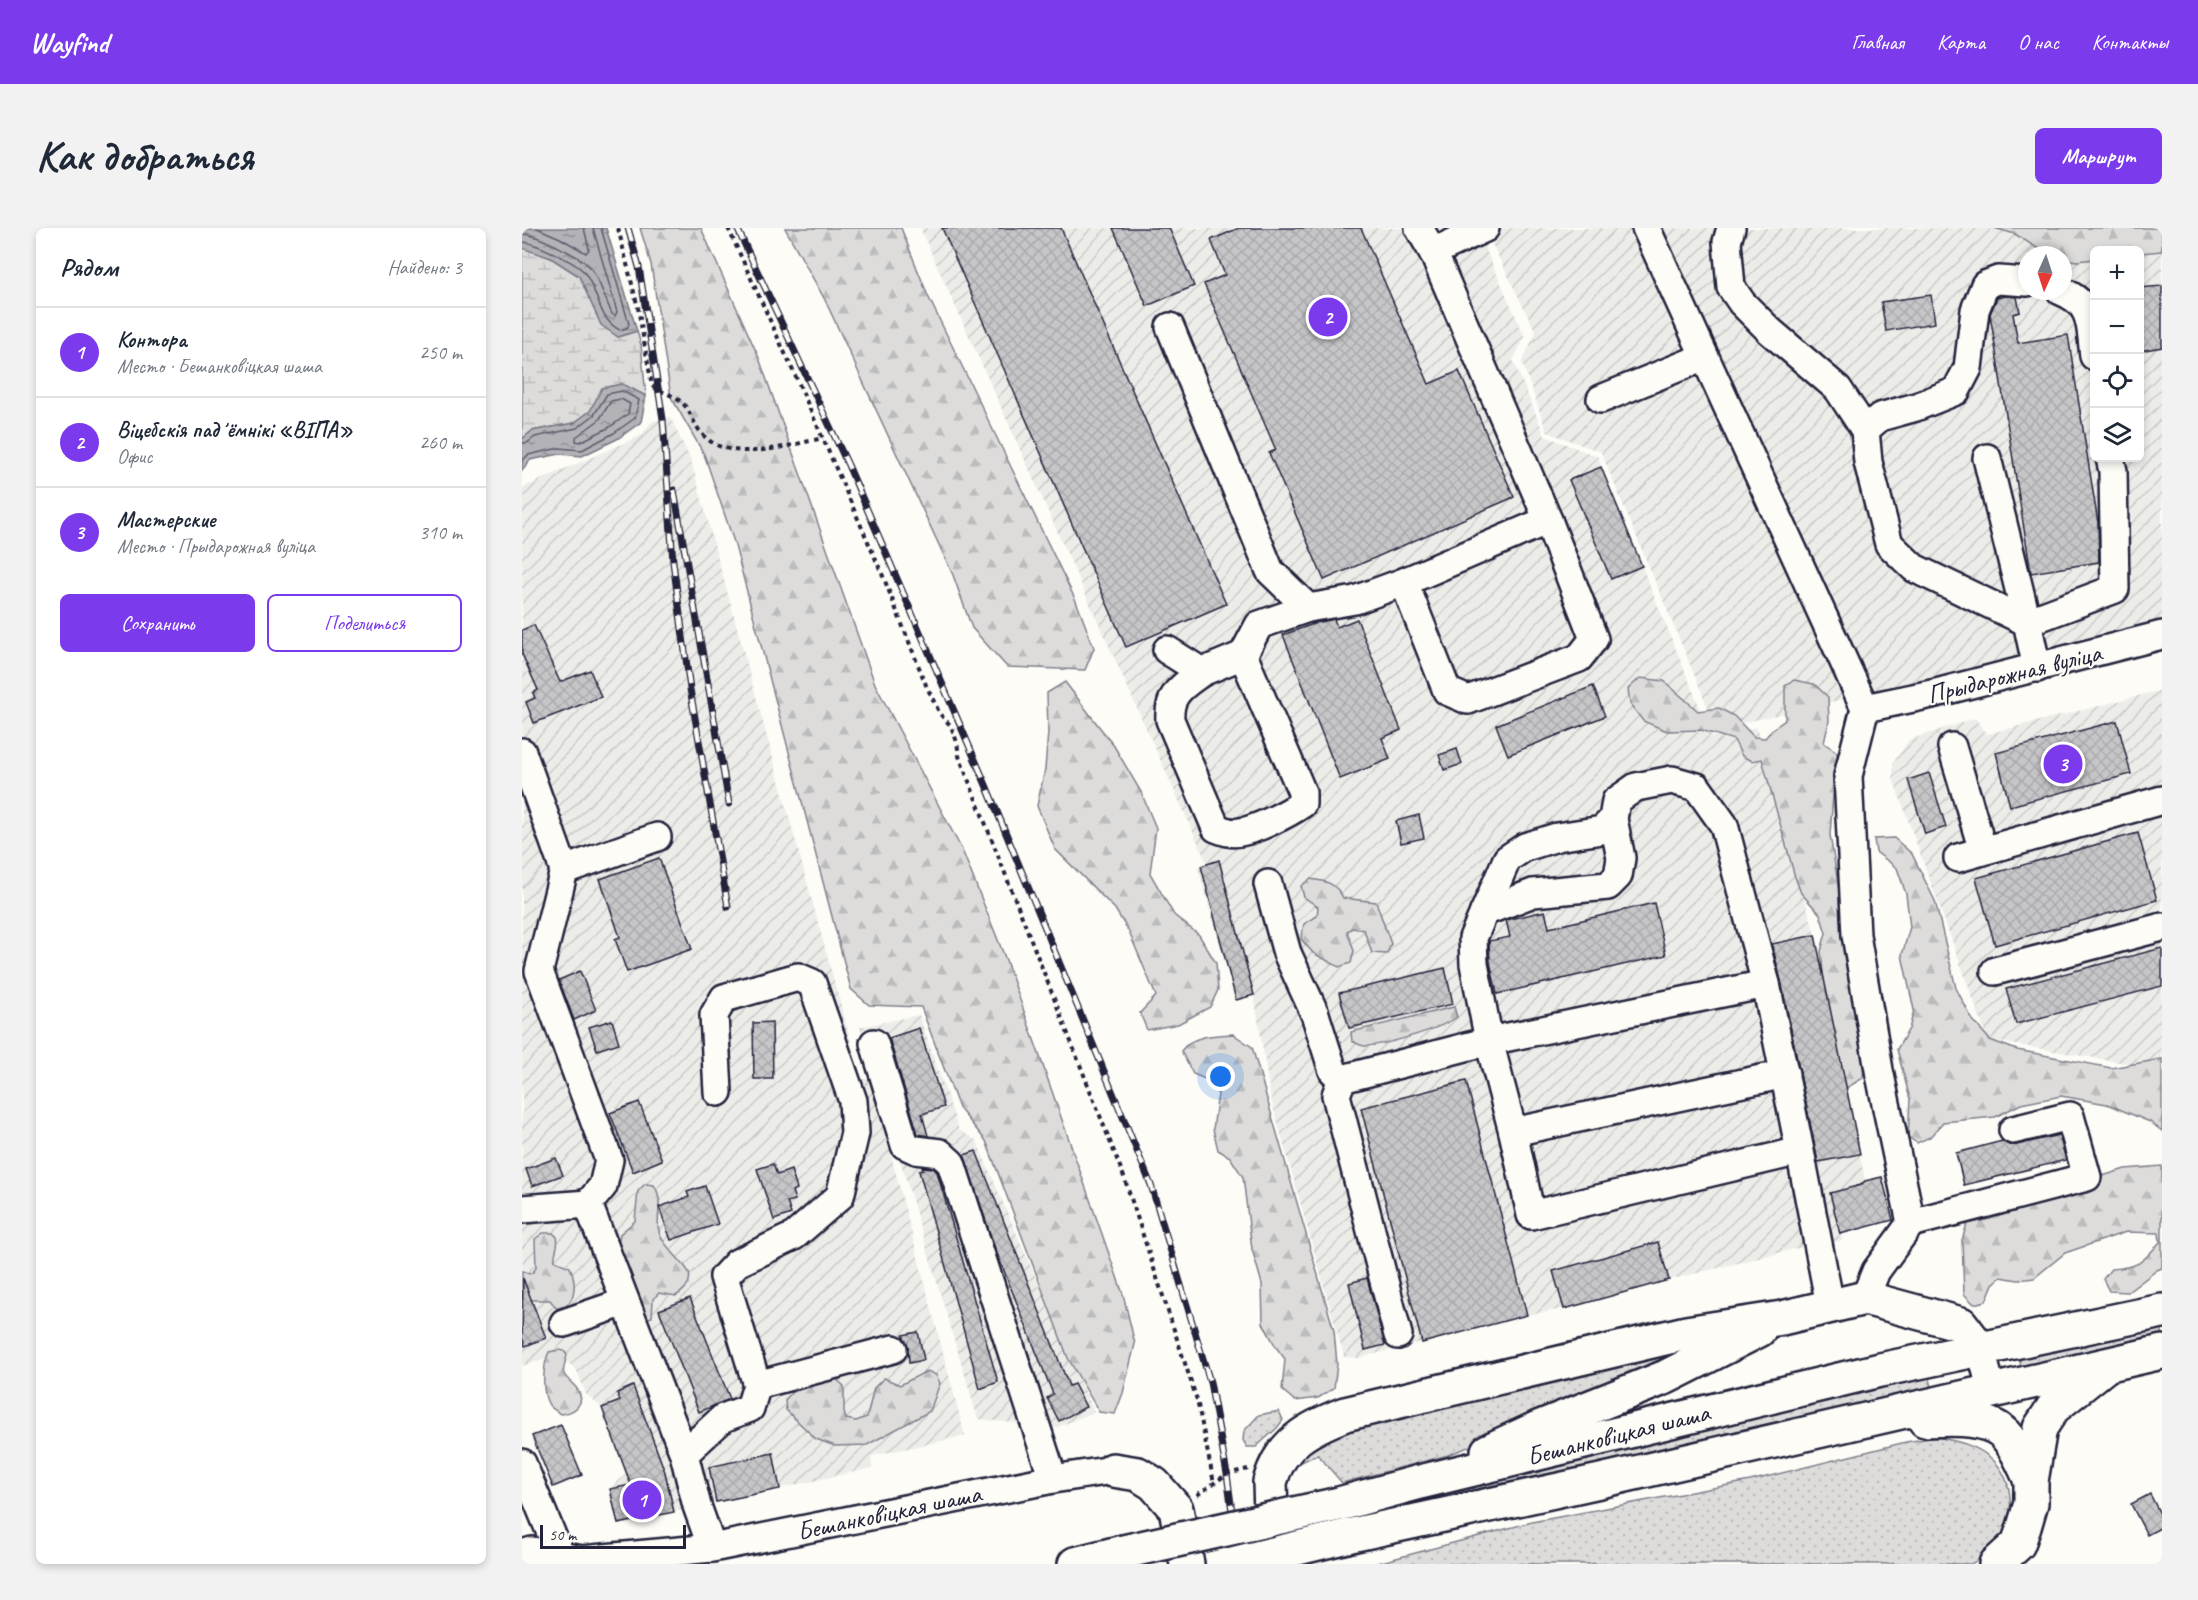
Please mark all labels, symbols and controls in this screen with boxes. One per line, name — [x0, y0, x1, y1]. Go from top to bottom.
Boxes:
text: Wayfind — [30, 25, 109, 60]
text: Главная — [1851, 29, 1904, 55]
text: Карта — [1937, 29, 1985, 55]
text: О нас — [2018, 29, 2059, 55]
text: Контакты — [2092, 29, 2168, 55]
button: Маршрут — [2035, 128, 2162, 184]
text: Как добраться — [36, 130, 253, 183]
north arrow — [2018, 246, 2072, 300]
map controls — [2090, 246, 2144, 462]
button: + — [2090, 246, 2144, 300]
text: Рядом — [60, 251, 118, 284]
text: Найдено: 3 — [387, 255, 462, 280]
pin: 2 — [1308, 294, 1348, 340]
button: − — [2090, 300, 2144, 354]
text: Контора — [117, 326, 187, 354]
text: 1 — [75, 340, 84, 365]
text: 250 m — [419, 340, 462, 365]
text: Место · Бешанковіцкая шаша — [117, 354, 322, 379]
button: locate — [2090, 354, 2144, 408]
button: layers — [2090, 408, 2144, 462]
text: Віцебскія падʼёмнікі «ВІПА» — [117, 416, 353, 444]
text: 2 — [75, 430, 84, 455]
text: 260 m — [419, 430, 462, 455]
text: Офис — [117, 444, 152, 469]
text: Мастерские — [117, 506, 215, 534]
text: 3 — [75, 520, 84, 545]
text: 310 m — [419, 520, 462, 545]
text: Место · Прыдарожная вуліца — [117, 534, 315, 559]
button: Сохранить — [60, 594, 255, 652]
button: Поделиться — [267, 594, 462, 652]
street label: Прыдарожная вуліца — [1924, 636, 2106, 711]
pin: 3 — [2044, 742, 2082, 786]
your location — [1206, 1062, 1235, 1091]
street label: Бешанковіцкая шаша — [1523, 1395, 1715, 1473]
street label: Бешанковіцкая шаша — [794, 1477, 986, 1548]
pin: 1 — [622, 1478, 662, 1522]
scale bar — [540, 1522, 686, 1550]
text: 50 m — [549, 1525, 576, 1545]

